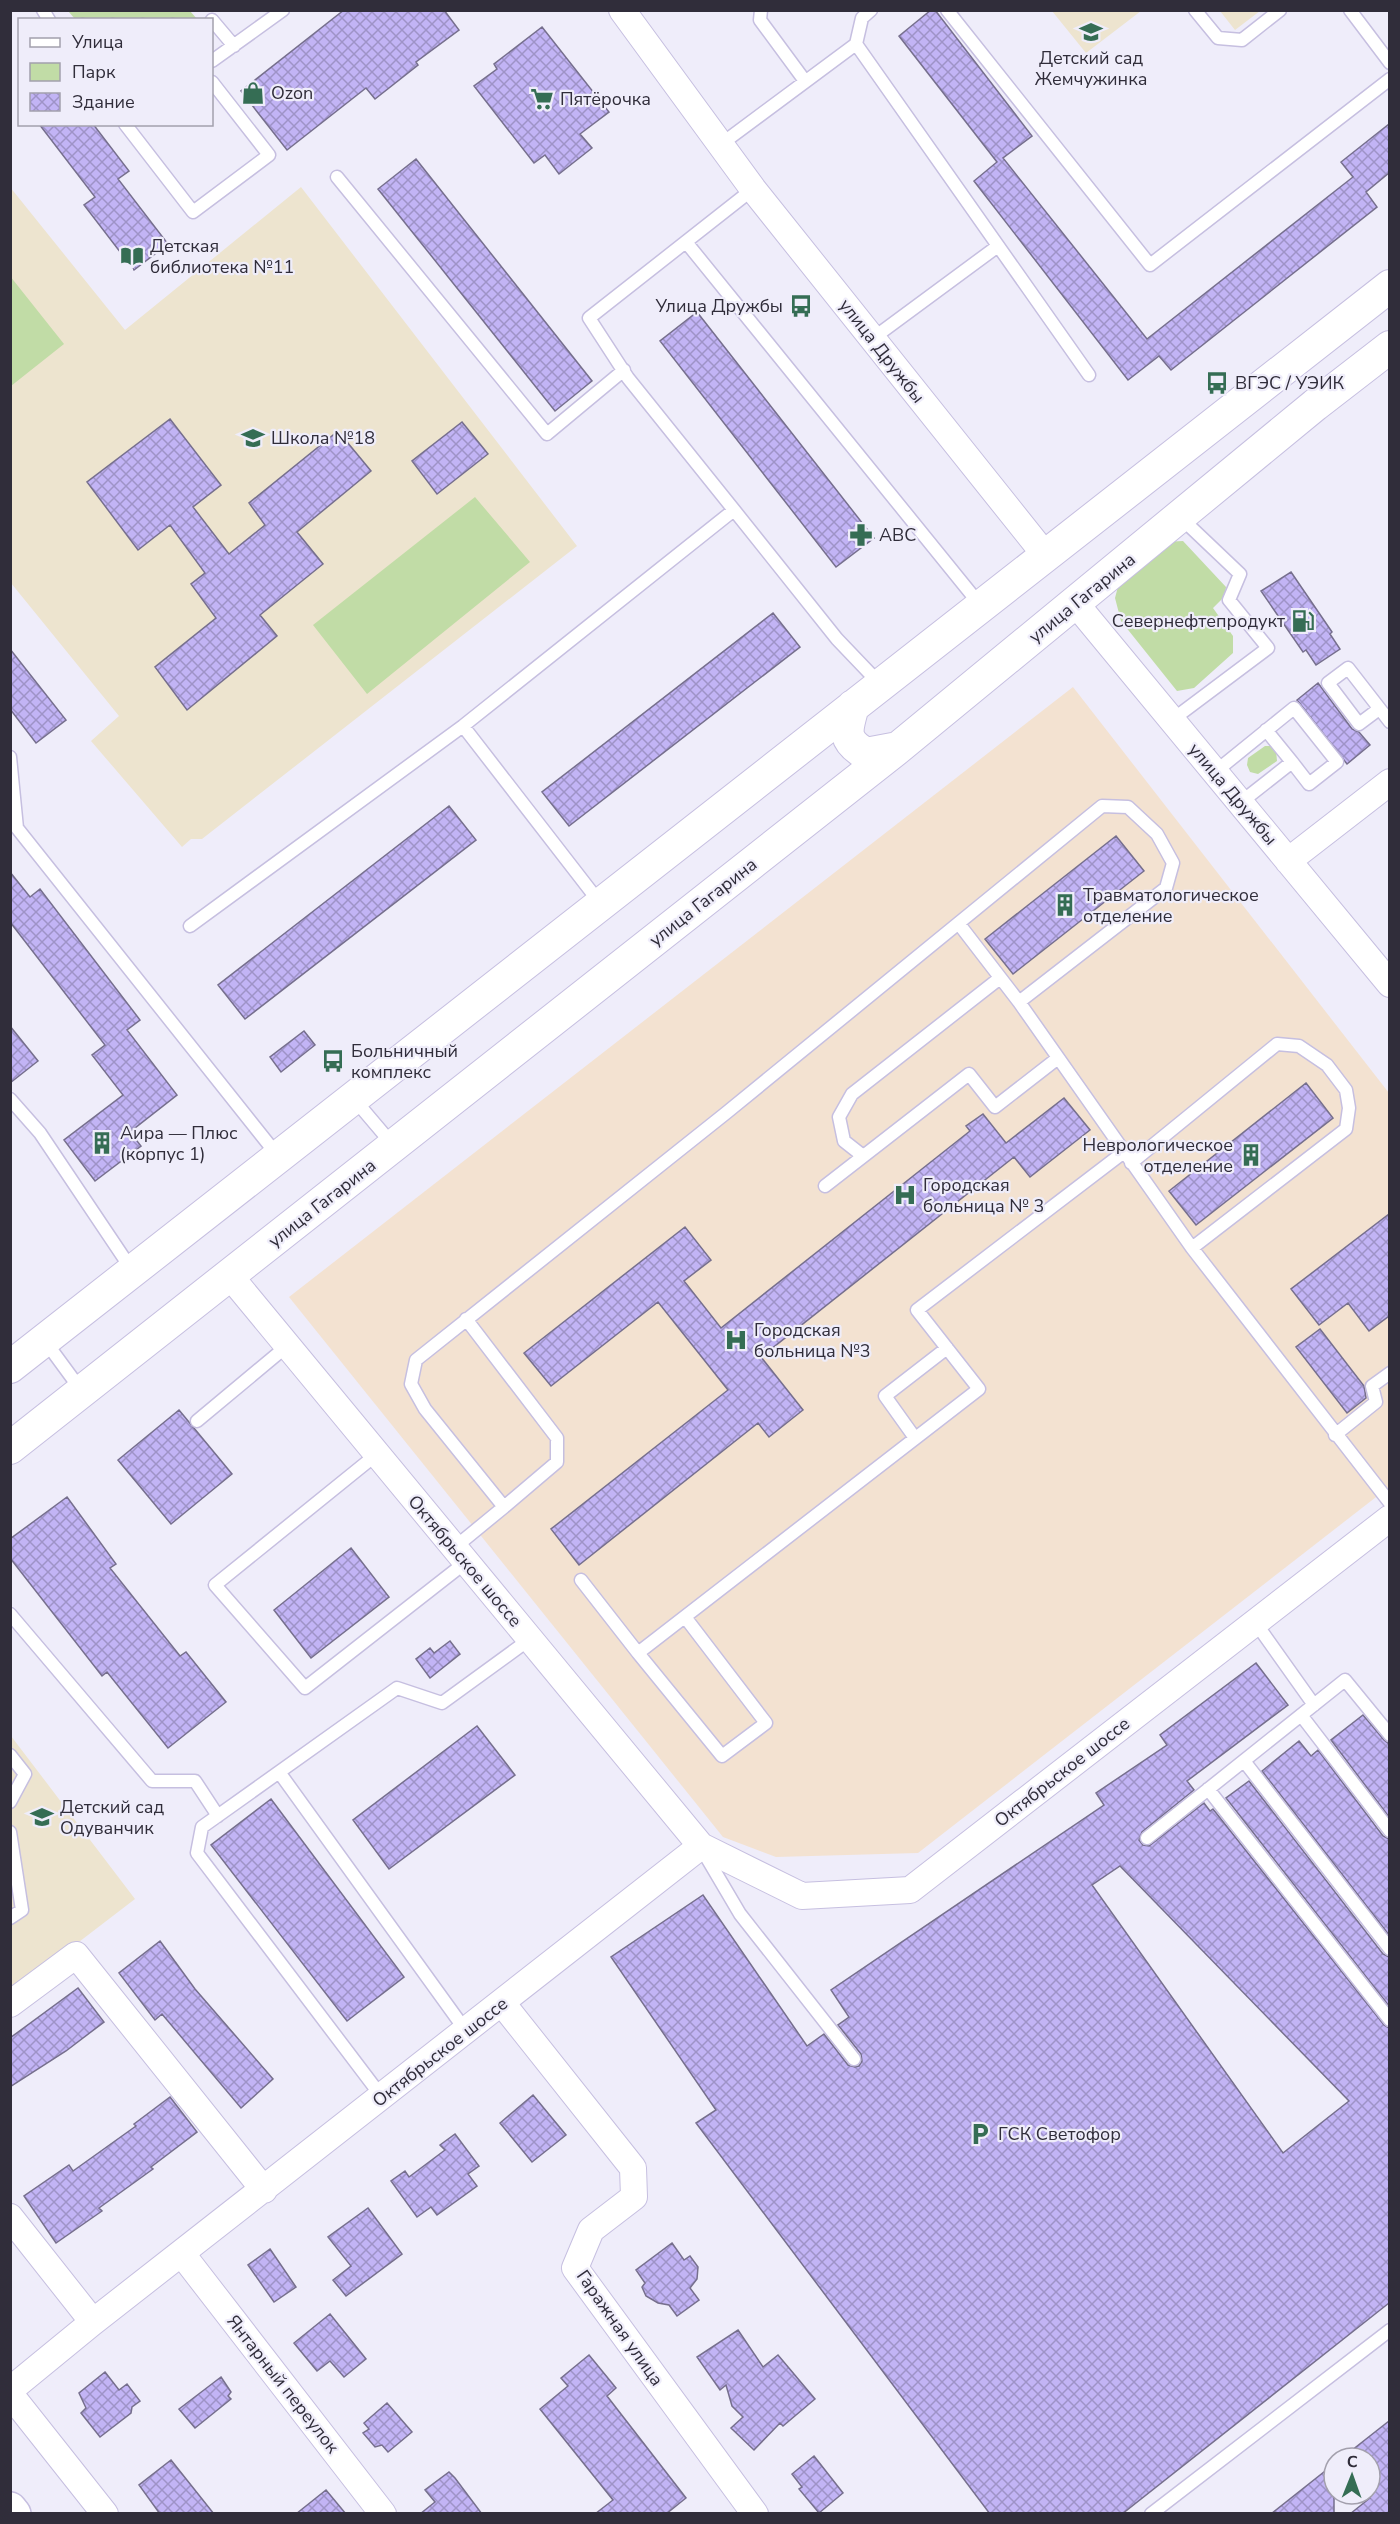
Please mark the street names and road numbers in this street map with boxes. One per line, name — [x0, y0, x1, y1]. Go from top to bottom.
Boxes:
street label: улица Дружбы — [834, 294, 930, 408]
street label: улица Гагарина — [1024, 548, 1140, 648]
street label: улица Дружбы — [1183, 738, 1283, 850]
street label: улица Гагарина — [644, 852, 762, 952]
street label: улица Гагарина — [263, 1153, 381, 1253]
street label: Октябрьское шоссе — [403, 1490, 527, 1632]
street label: Октябрьское шоссе — [989, 1712, 1135, 1832]
street label: Октябрьское шоссе — [367, 1992, 513, 2112]
street label: Гаражная улица — [571, 2265, 669, 2391]
street label: Янтарный переулок — [221, 2310, 345, 2459]

